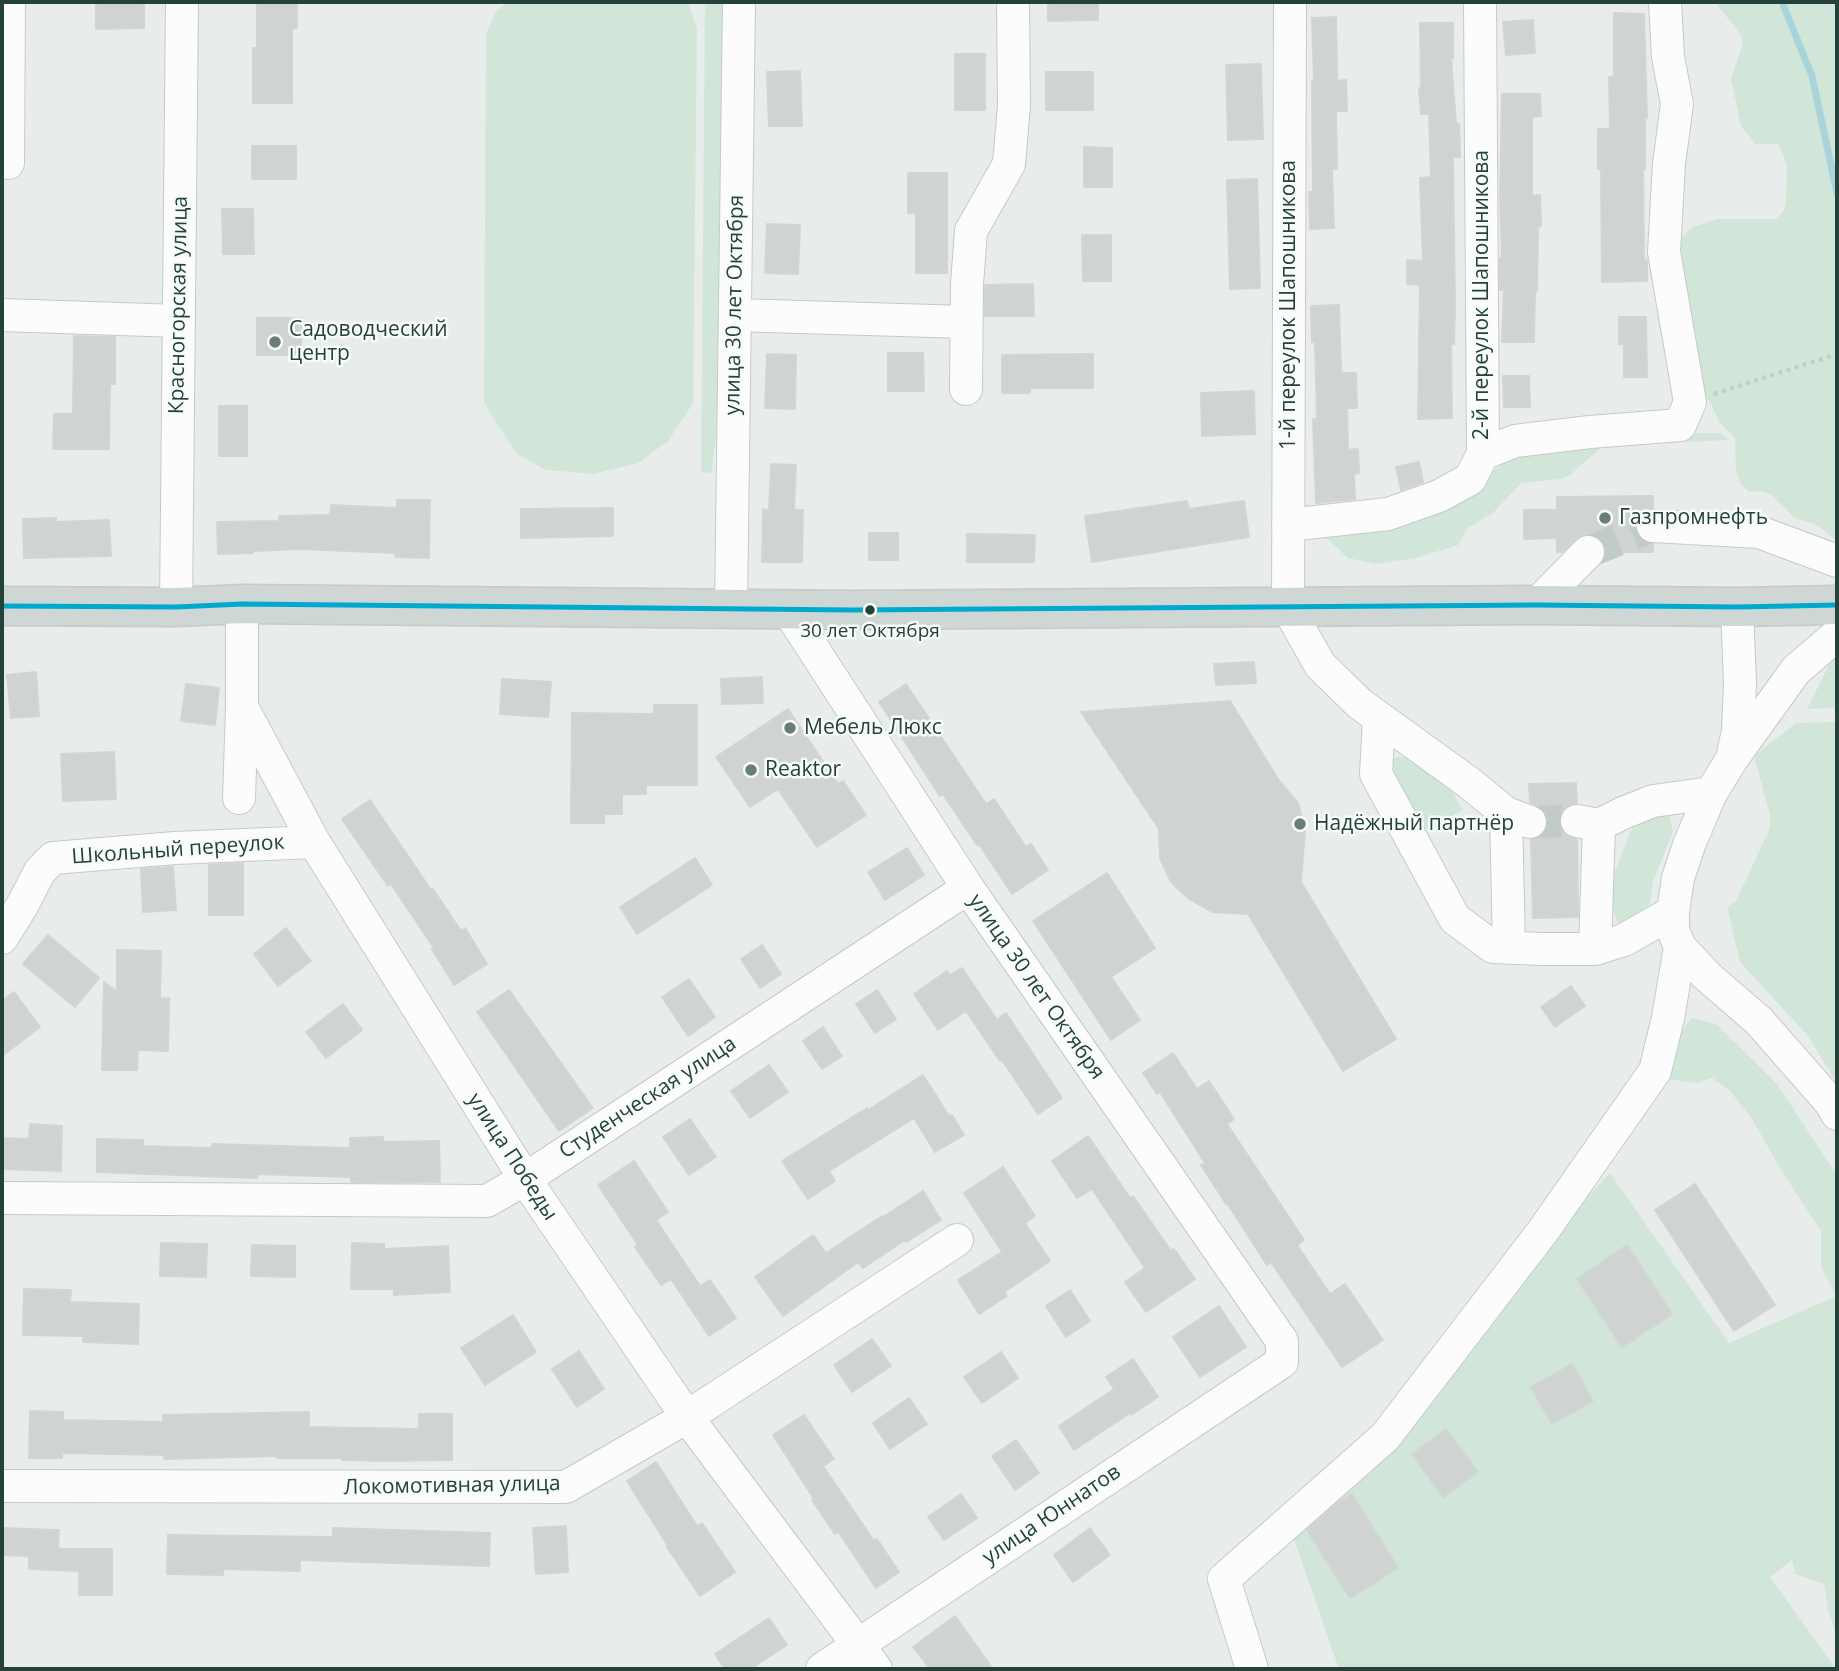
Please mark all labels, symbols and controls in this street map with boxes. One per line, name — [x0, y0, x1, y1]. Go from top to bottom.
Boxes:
street label: 2-й переулок Шапошникова — [1469, 150, 1495, 440]
street label: 1-й переулок Шапошникова — [1276, 160, 1302, 450]
street label: улица 30 лет Октября — [720, 195, 750, 415]
street label: Красногорская улица — [164, 196, 194, 414]
place label: Садоводческий центр — [289, 317, 448, 367]
marker: Садоводческий центр — [267, 334, 283, 350]
place label: Газпромнефть — [1619, 505, 1768, 531]
marker: Газпромнефть — [1597, 510, 1613, 526]
marker: 30 лет Октября — [863, 603, 877, 617]
place label: 30 лет Октября — [800, 621, 940, 643]
place label: Мебель Люкс — [804, 715, 942, 741]
marker: Мебель Люкс — [782, 720, 798, 736]
place label: Reaktor — [765, 757, 841, 783]
marker: Reaktor — [743, 762, 759, 778]
place label: Надёжный партнёр — [1314, 811, 1514, 837]
marker: Надёжный партнёр — [1292, 816, 1308, 832]
street label: Школьный переулок — [71, 830, 285, 870]
street label: улица 30 лет Октября — [962, 889, 1110, 1085]
street label: Студенческая улица — [555, 1031, 741, 1165]
street label: улица Победы — [462, 1089, 562, 1225]
street label: улица Юннатов — [978, 1460, 1126, 1570]
street label: Локомотивная улица — [343, 1472, 561, 1500]

